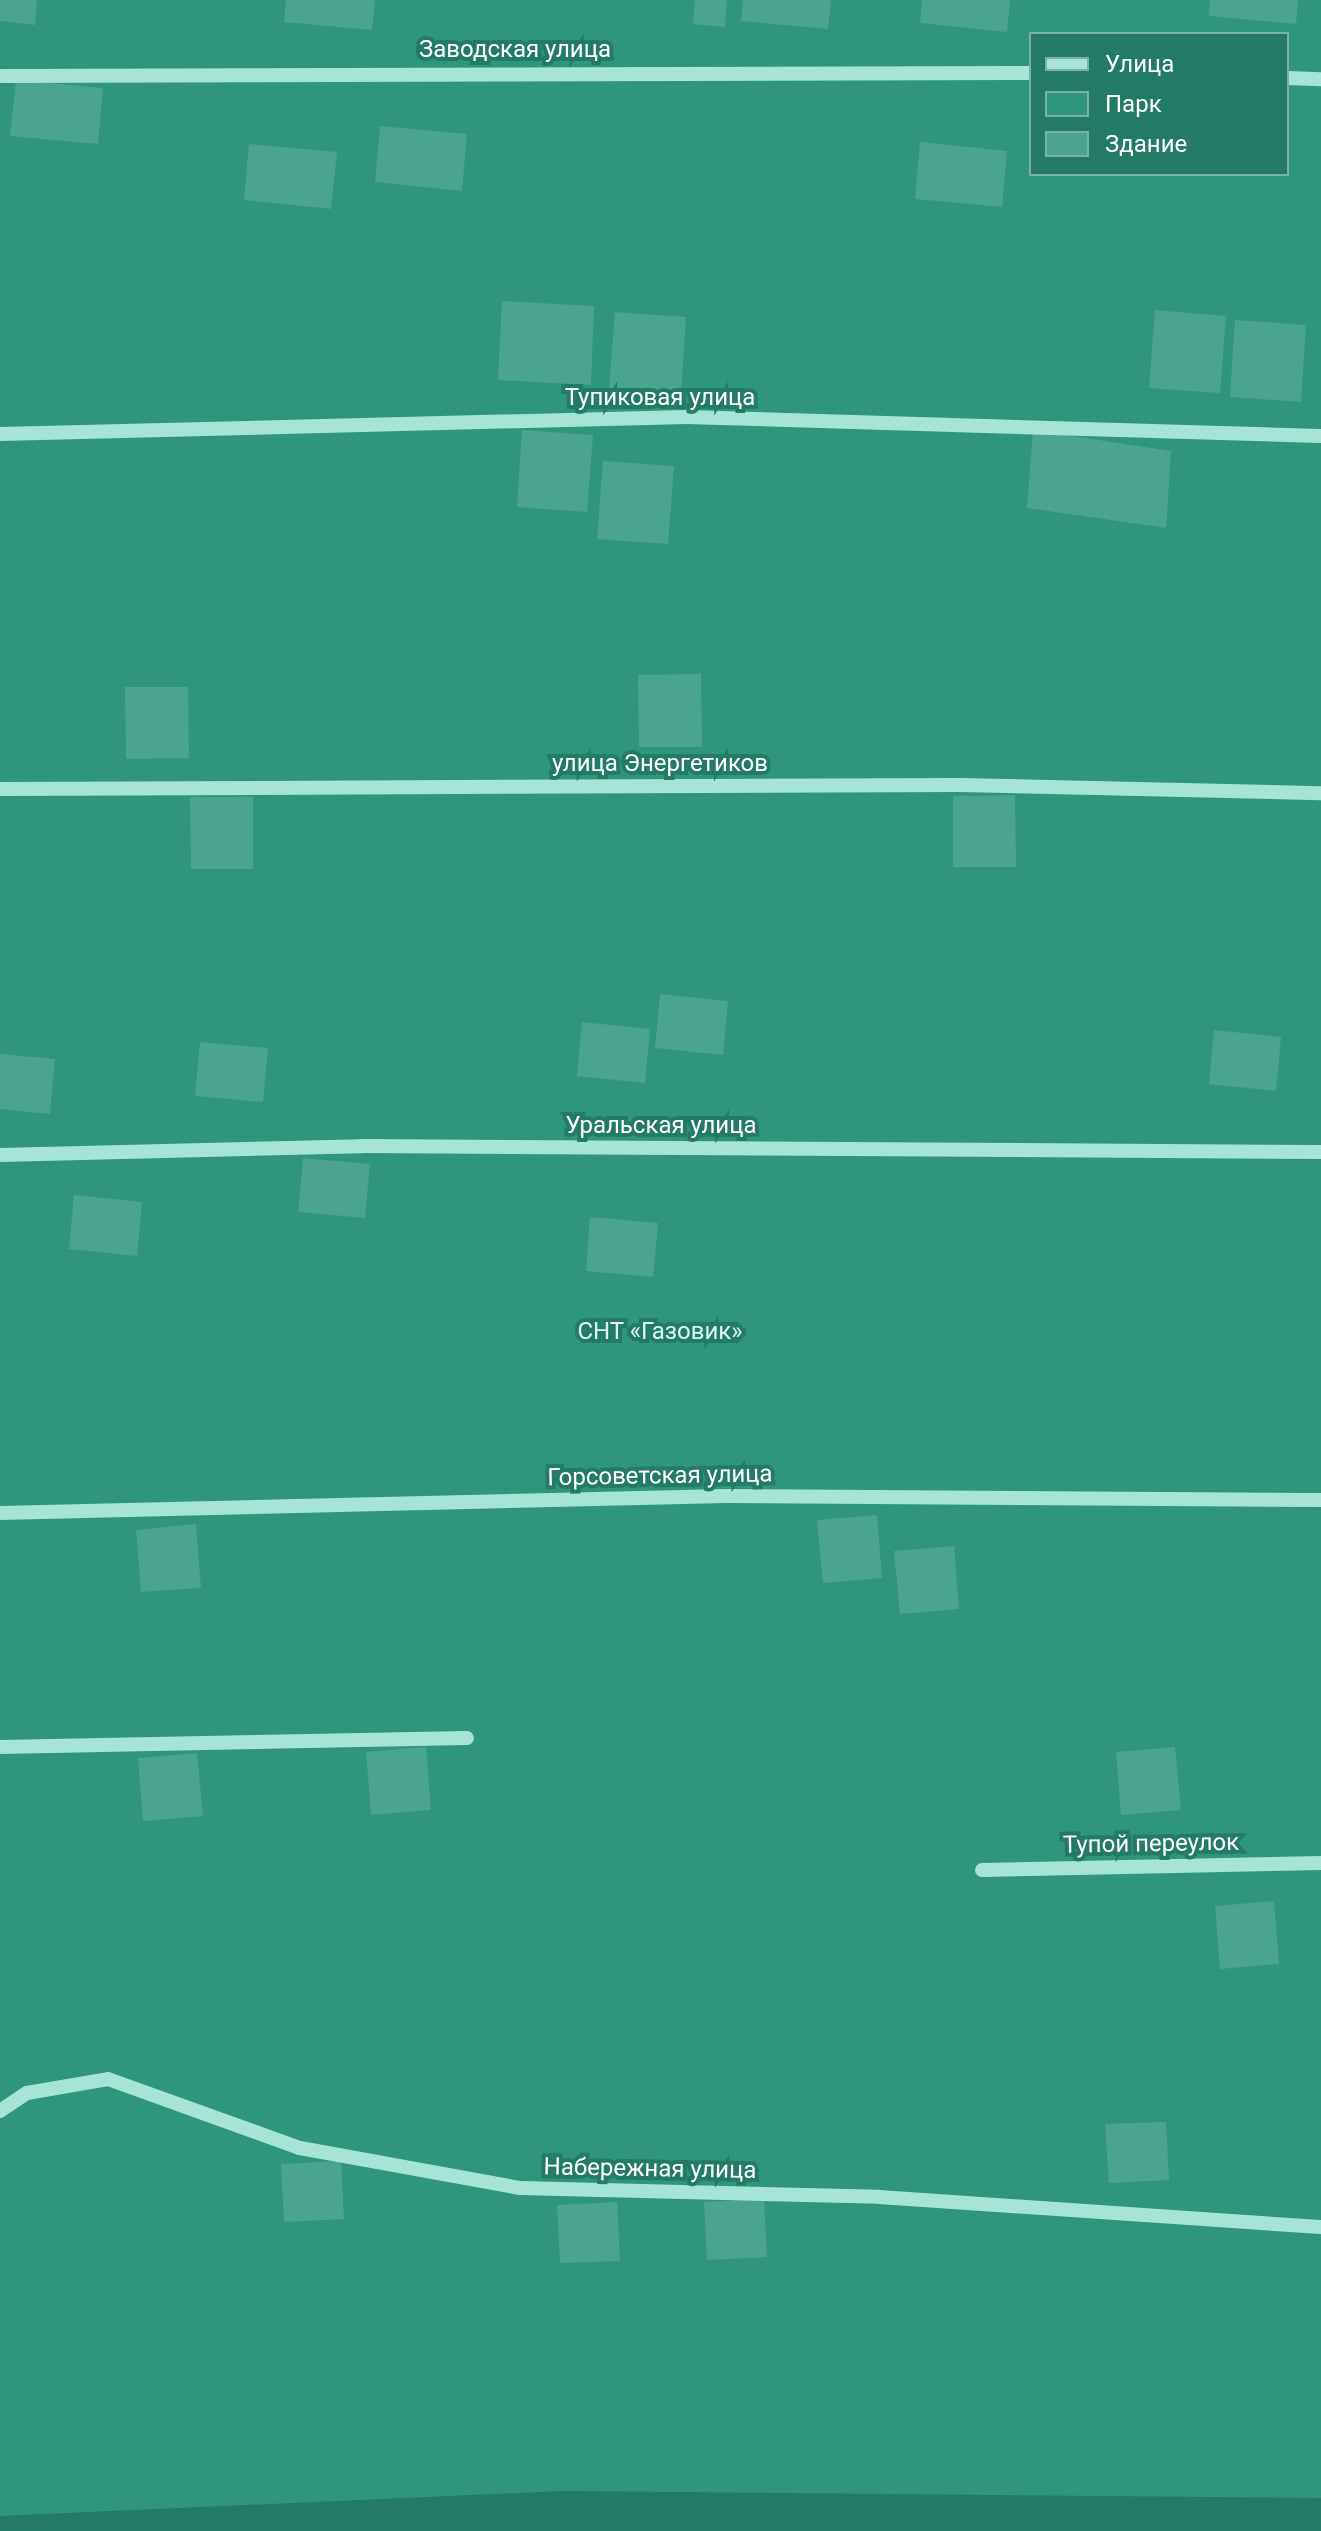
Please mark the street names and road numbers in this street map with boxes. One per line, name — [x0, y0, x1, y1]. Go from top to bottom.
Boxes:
street label: Заводская улица — [419, 36, 611, 64]
street label: Тупиковая улица — [565, 384, 755, 412]
street label: улица Энергетиков — [552, 750, 768, 778]
street label: Уральская улица — [566, 1112, 756, 1140]
street label: Горсоветская улица — [547, 1460, 773, 1492]
street label: Тупой переулок — [1063, 1828, 1239, 1860]
street label: Набережная улица — [543, 2153, 757, 2185]

